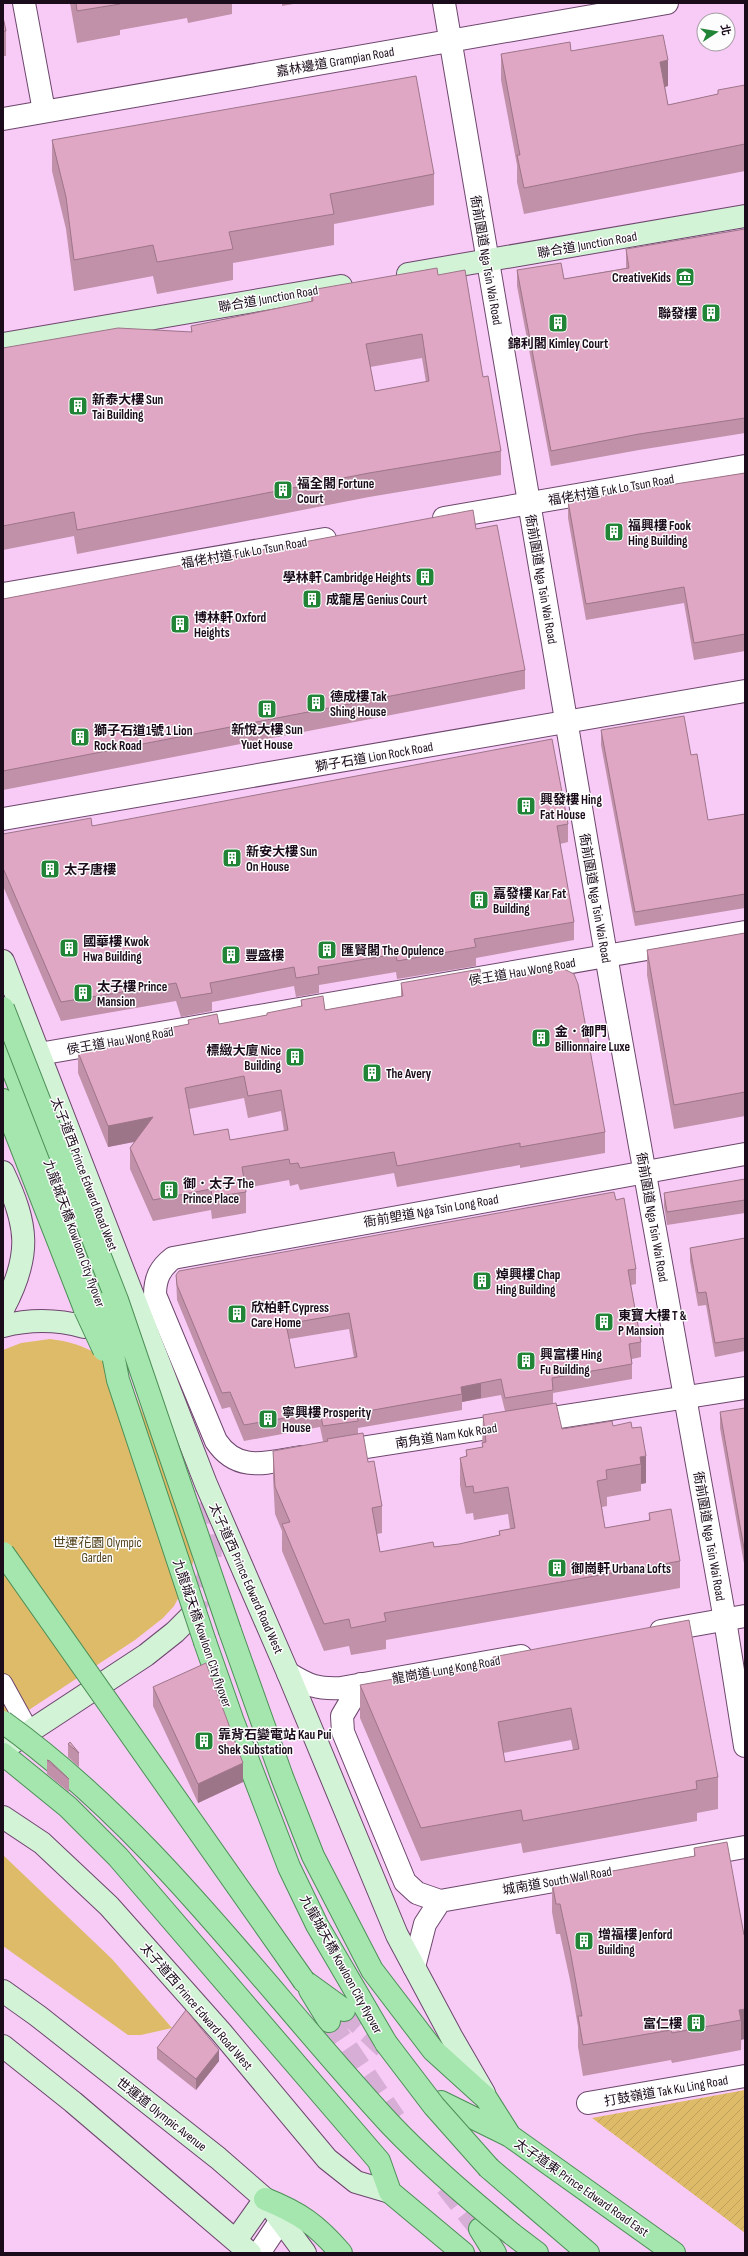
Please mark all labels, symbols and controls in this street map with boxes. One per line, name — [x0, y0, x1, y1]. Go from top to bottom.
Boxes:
north arrow — [696, 12, 736, 52]
text: 北 — [718, 23, 733, 37]
street label: 嘉林邊道 Grampian Road — [275, 44, 395, 80]
street label: 衙前圍道 Nga Tsin Wai Road — [467, 194, 505, 326]
street label: 聯合道 Junction Road — [536, 228, 638, 262]
museum icon: CreativeKids — [674, 266, 696, 288]
place label: CreativeKids — [612, 270, 671, 286]
street label: 聯合道 Junction Road — [217, 282, 319, 316]
building icon: 聯發樓 — [700, 302, 722, 324]
place label: 聯發樓 — [658, 306, 697, 322]
building icon: 錦利閣 Kimley Court — [547, 312, 569, 334]
place label: 錦利閣 Kimley Court — [508, 336, 609, 352]
place label: 新泰大樓 Sun Tai Building — [92, 392, 164, 423]
building icon: 新泰大樓 Sun Tai Building — [67, 395, 89, 417]
street label: 福佬村道 Fuk Lo Tsun Road — [547, 471, 675, 509]
place label: 福全閣 Fortune Court — [297, 476, 375, 507]
building icon: 福全閣 Fortune Court — [272, 479, 294, 501]
street label: 衙前圍道 Nga Tsin Wai Road — [522, 513, 560, 645]
place label: 福興樓 Fook Hing Building — [628, 518, 692, 549]
building icon: 福興樓 Fook Hing Building — [603, 521, 625, 543]
street label: 福佬村道 Fuk Lo Tsun Road — [180, 534, 308, 572]
building icon: 學林軒 Cambridge Heights — [414, 566, 436, 588]
place label: 學林軒 Cambridge Heights — [283, 570, 411, 586]
building icon: 成龍居 Genius Court — [301, 588, 323, 610]
place label: 成龍居 Genius Court — [326, 592, 428, 608]
place label: 博林軒 Oxford Heights — [194, 610, 267, 641]
building icon: 博林軒 Oxford Heights — [169, 613, 191, 635]
place label: 德成樓 Tak Shing House — [330, 689, 387, 720]
building icon: 德成樓 Tak Shing House — [305, 692, 327, 714]
building icon: 新悅大樓 Sun Yuet House — [256, 698, 278, 720]
place label: 新悅大樓 Sun Yuet House — [231, 722, 303, 753]
place label: 獅子石道1號 1 Lion Rock Road — [94, 723, 193, 754]
building icon: 獅子石道1號 1 Lion Rock Road — [69, 726, 91, 748]
street label: 獅子石道 Lion Rock Road — [314, 739, 434, 775]
place label: 興發樓 Hing Fat House — [540, 792, 602, 823]
building icon: 興發樓 Hing Fat House — [515, 795, 537, 817]
street label: 衙前圍道 Nga Tsin Wai Road — [576, 832, 614, 964]
place label: 新安大樓 Sun On House — [246, 844, 318, 875]
building icon: 新安大樓 Sun On House — [221, 847, 243, 869]
building icon: 太子唐樓 — [39, 858, 61, 880]
place label: 太子唐樓 — [64, 862, 116, 878]
place label: 嘉發樓 Kar Fat Building — [493, 886, 567, 917]
building icon: 嘉發樓 Kar Fat Building — [468, 889, 490, 911]
place label: 國華樓 Kwok Hwa Building — [83, 934, 150, 965]
building icon: 國華樓 Kwok Hwa Building — [58, 937, 80, 959]
building icon: 匯賢閣 The Opulence — [316, 939, 338, 961]
place label: 匯賢閣 The Opulence — [341, 943, 444, 959]
building icon: 豐盛樓 — [220, 944, 242, 966]
place label: 豐盛樓 — [245, 948, 284, 964]
street label: 侯王道 Hau Wong Road — [467, 955, 577, 989]
place label: 太子樓 Prince Mansion — [97, 979, 168, 1010]
building icon: 太子樓 Prince Mansion — [72, 982, 94, 1004]
street label: 侯王道 Hau Wong Road — [65, 1024, 175, 1058]
place label: 金．御門 Billionnaire Luxe — [555, 1024, 631, 1055]
building icon: 金．御門 Billionnaire Luxe — [530, 1027, 552, 1049]
place label: 標緻大廈 Nice Building — [206, 1043, 282, 1074]
building icon: 標緻大廈 Nice Building — [284, 1046, 306, 1068]
building icon: The Avery — [361, 1062, 383, 1084]
place label: The Avery — [386, 1066, 432, 1082]
street label: 太子道西 Prince Edward Road West — [47, 1095, 121, 1254]
street label: 衙前圍道 Nga Tsin Wai Road — [633, 1151, 671, 1283]
street label: 九龍城天橋 Kowloon City flyover — [40, 1157, 108, 1310]
place label: 御．太子 The Prince Place — [183, 1176, 254, 1207]
building icon: 御．太子 The Prince Place — [158, 1179, 180, 1201]
street label: 衙前塱道 Nga Tsin Long Road — [363, 1191, 500, 1231]
place label: 焯興樓 Chap Hing Building — [496, 1267, 561, 1298]
building icon: 焯興樓 Chap Hing Building — [471, 1270, 493, 1292]
place label: 欣柏軒 Cypress Care Home — [251, 1300, 329, 1331]
building icon: 欣柏軒 Cypress Care Home — [226, 1303, 248, 1325]
place label: 東寶大樓 T & P Mansion — [618, 1308, 687, 1339]
building icon: 東寶大樓 T & P Mansion — [593, 1311, 615, 1333]
place label: 興富樓 Hing Fu Building — [540, 1347, 602, 1378]
building icon: 興富樓 Hing Fu Building — [515, 1350, 537, 1372]
place label: 寧興樓 Prosperity House — [282, 1405, 372, 1436]
building icon: 寧興樓 Prosperity House — [257, 1408, 279, 1430]
street label: 南角道 Nam Kok Road — [394, 1420, 498, 1452]
street label: 衙前圍道 Nga Tsin Wai Road — [690, 1470, 728, 1602]
street label: 太子道西 Prince Edward Road West — [206, 1501, 287, 1656]
park label: 世運花園 Olympic Garden — [52, 1535, 142, 1566]
street label: 九龍城天橋 Kowloon City flyover — [169, 1557, 235, 1710]
building icon: 御崗軒 Urbana Lofts — [546, 1557, 568, 1579]
place label: 御崗軒 Urbana Lofts — [571, 1561, 671, 1577]
street label: 龍崗道 Lung Kong Road — [391, 1653, 502, 1687]
place label: 靠背石變電站 Kau Pui Shek Substation — [218, 1727, 332, 1758]
building icon: 靠背石變電站 Kau Pui Shek Substation — [193, 1730, 215, 1752]
street label: 城南道 South Wall Road — [501, 1863, 613, 1898]
street label: 九龍城天橋 Kowloon City flyover — [296, 1892, 386, 2037]
place label: 增福樓 Jenford Building — [598, 1927, 673, 1958]
building icon: 增福樓 Jenford Building — [573, 1930, 595, 1952]
street label: 太子道西 Prince Edward Road West — [137, 1940, 256, 2074]
building icon: 富仁樓 — [685, 2012, 707, 2034]
place label: 富仁樓 — [643, 2016, 682, 2032]
street label: 打鼓嶺道 Tak Ku Ling Road — [603, 2072, 729, 2110]
street label: 世運道 Olympic Avenue — [113, 2075, 210, 2155]
street label: 太子道東 Prince Edward Road East — [511, 2135, 652, 2240]

